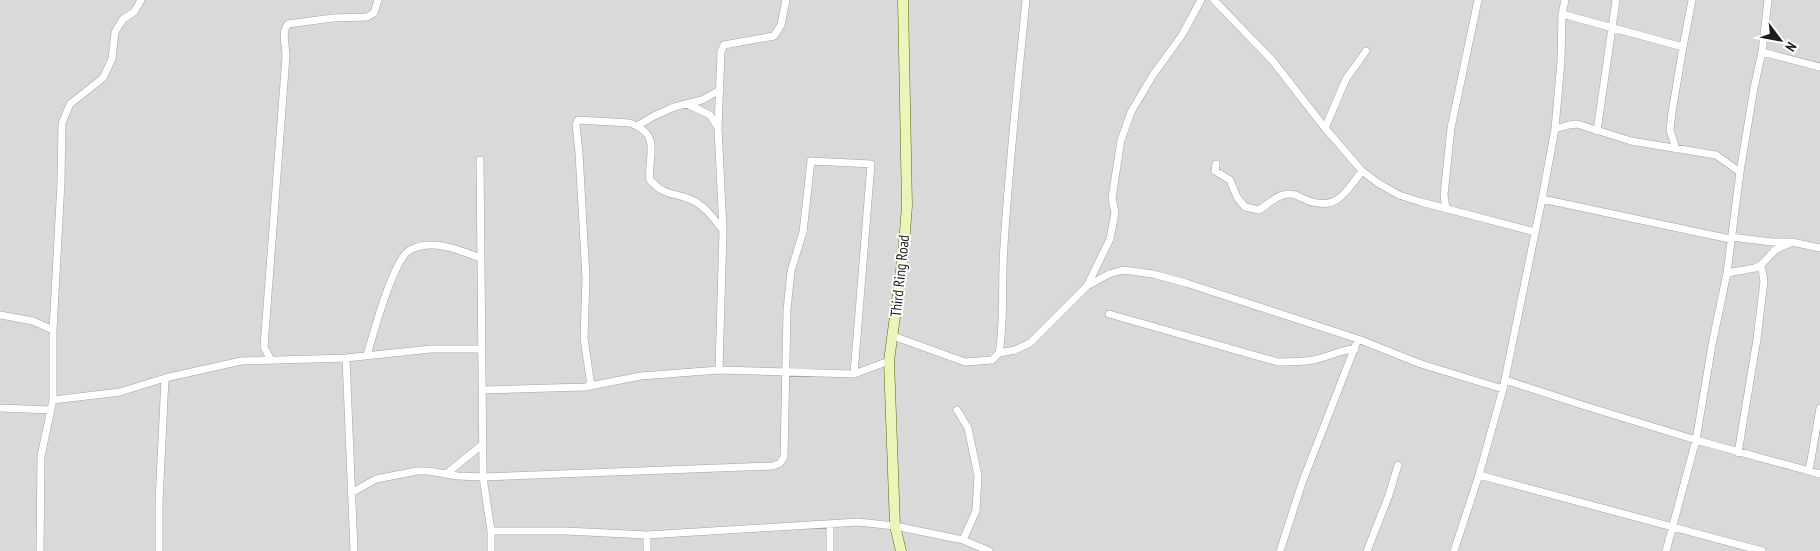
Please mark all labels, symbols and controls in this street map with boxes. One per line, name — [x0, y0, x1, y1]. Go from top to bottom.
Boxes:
north arrow — [1755, 15, 1805, 65]
text: N — [1781, 39, 1801, 55]
street label: Third Ring Road — [886, 234, 913, 318]

